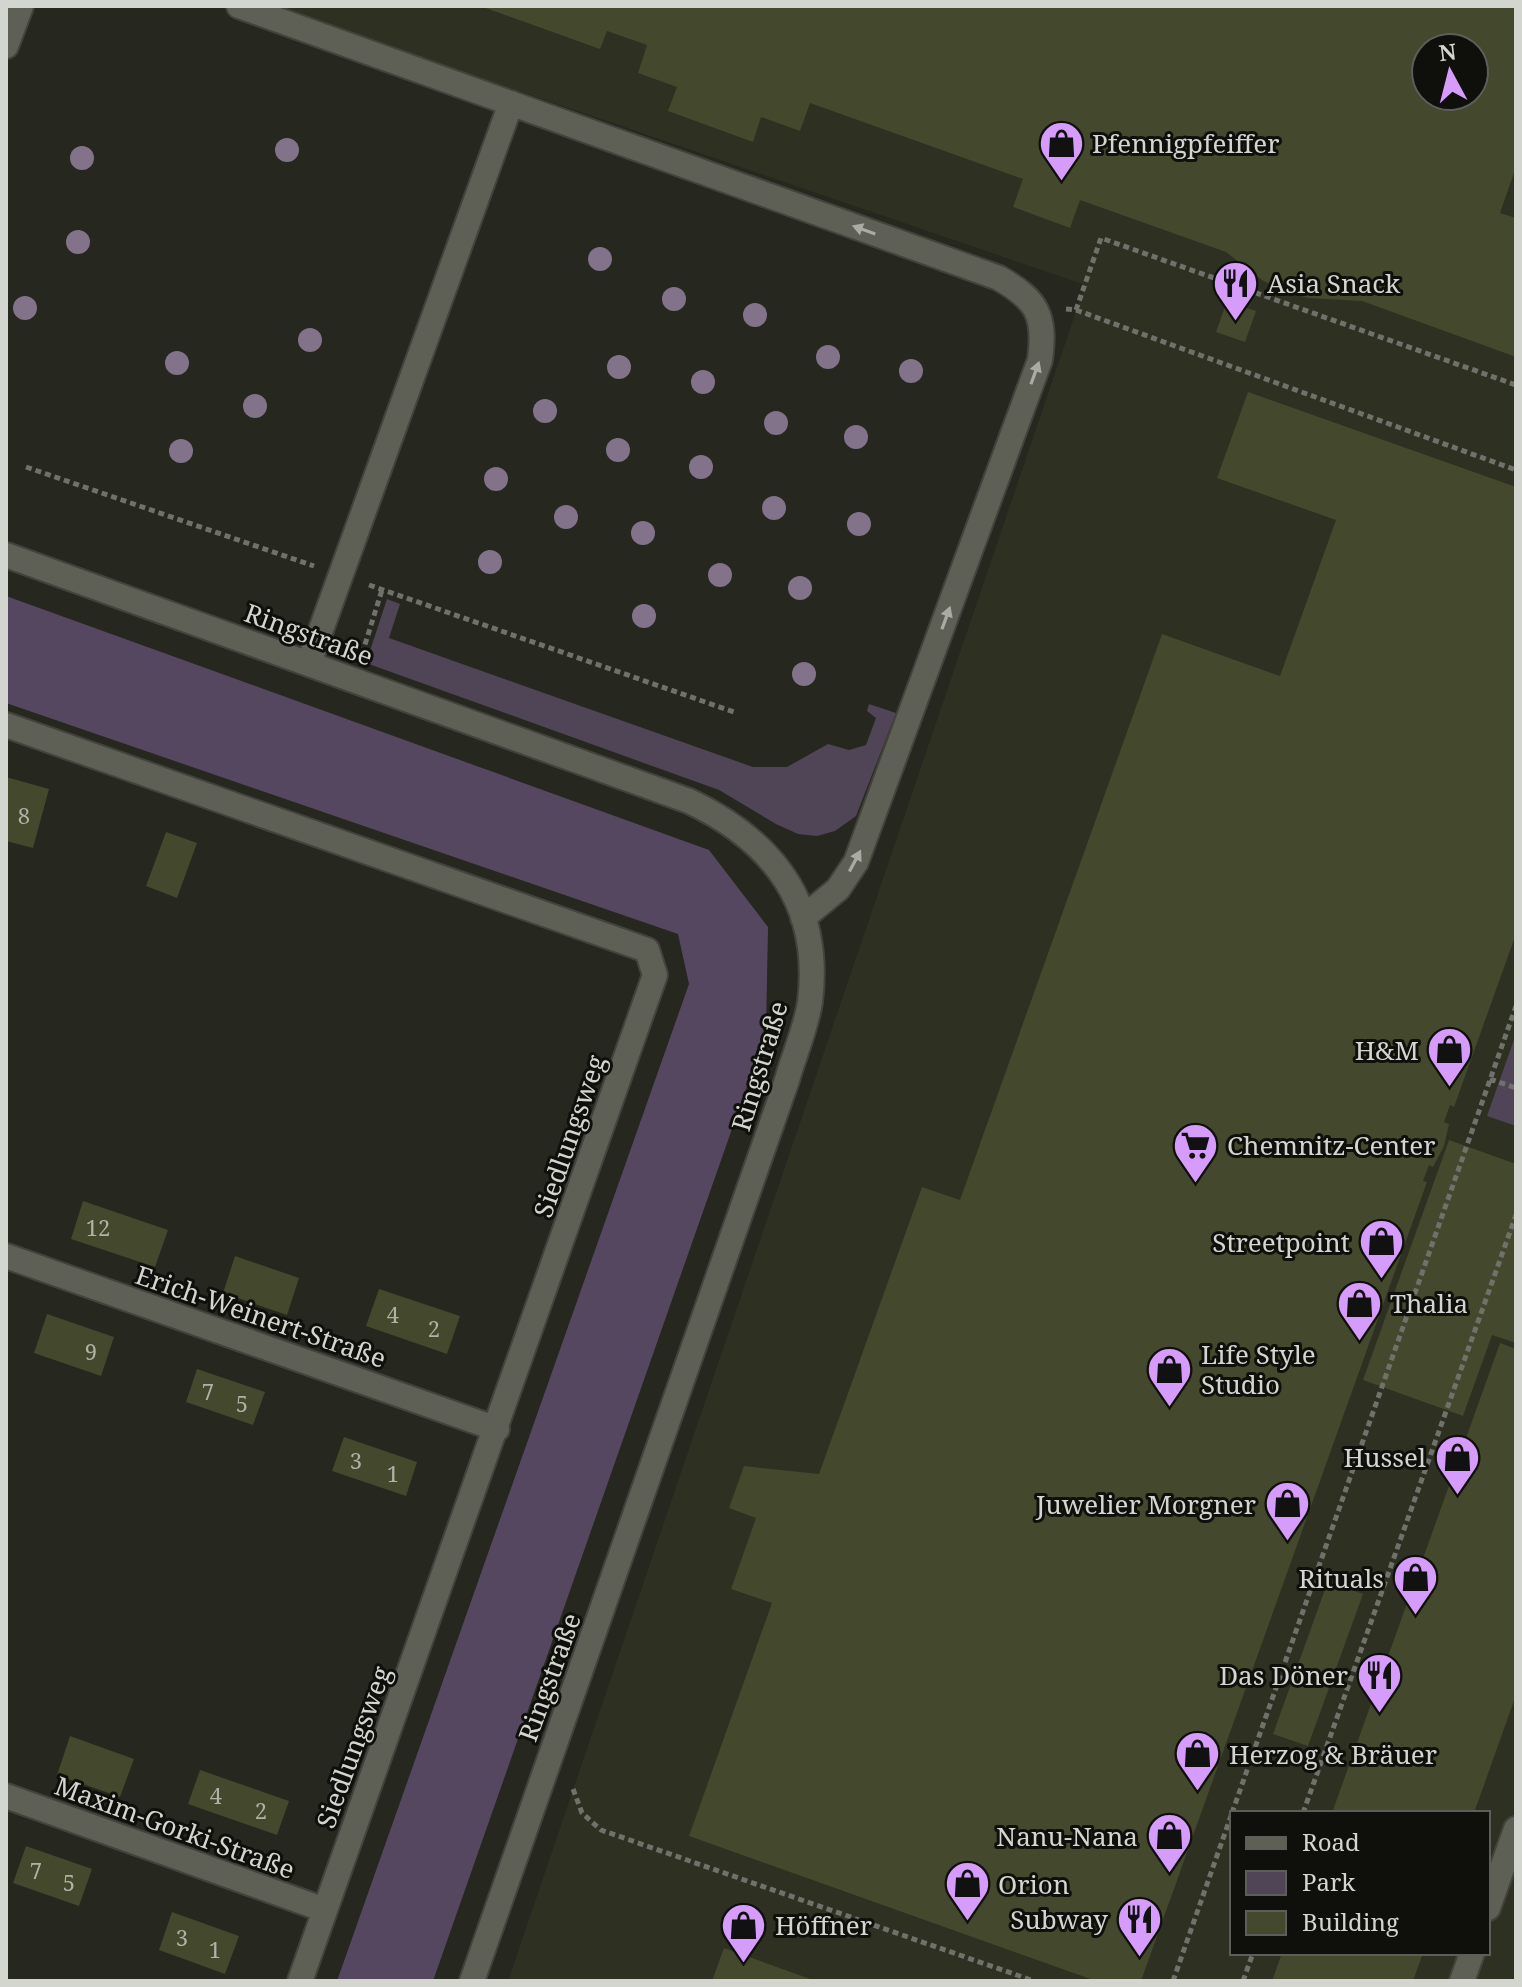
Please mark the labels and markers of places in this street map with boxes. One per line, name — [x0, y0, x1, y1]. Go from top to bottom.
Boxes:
shop icon: Pfennigpfeiffer — [1037, 119, 1085, 182]
place label: Pfennigpfeiffer — [1092, 125, 1279, 161]
restaurant icon: Asia Snack — [1212, 259, 1260, 322]
place label: Asia Snack — [1267, 265, 1401, 301]
shop icon: H&M — [1426, 1026, 1474, 1089]
place label: H&M — [1355, 1032, 1419, 1068]
supermarket icon: Chemnitz-Center — [1172, 1121, 1220, 1184]
place label: Chemnitz-Center — [1227, 1127, 1436, 1163]
shop icon: Streetpoint — [1357, 1218, 1405, 1281]
place label: Streetpoint — [1212, 1224, 1350, 1260]
shop icon: Thalia — [1335, 1279, 1383, 1342]
place label: Thalia — [1390, 1285, 1468, 1321]
place label: Life Style Studio — [1201, 1336, 1316, 1402]
shop icon: Life Style Studio — [1146, 1345, 1194, 1408]
shop icon: Hussel — [1433, 1433, 1481, 1496]
place label: Hussel — [1343, 1439, 1426, 1475]
shop icon: Juwelier Morgner — [1263, 1480, 1311, 1543]
place label: Juwelier Morgner — [1035, 1486, 1256, 1522]
shop icon: Rituals — [1391, 1554, 1439, 1617]
place label: Rituals — [1299, 1560, 1384, 1596]
restaurant icon: Das Döner — [1355, 1651, 1403, 1714]
place label: Das Döner — [1219, 1657, 1348, 1693]
shop icon: Herzog & Bräuer — [1174, 1730, 1222, 1793]
place label: Herzog & Bräuer — [1229, 1736, 1437, 1772]
shop icon: Nanu-Nana — [1145, 1812, 1193, 1875]
place label: Nanu-Nana — [996, 1818, 1138, 1854]
shop icon: Orion — [943, 1860, 991, 1923]
place label: Orion — [998, 1866, 1070, 1902]
restaurant icon: Subway — [1115, 1895, 1163, 1958]
shop icon: Höffner — [720, 1901, 768, 1964]
place label: Subway — [1010, 1901, 1108, 1937]
place label: Höffner — [775, 1907, 872, 1943]

